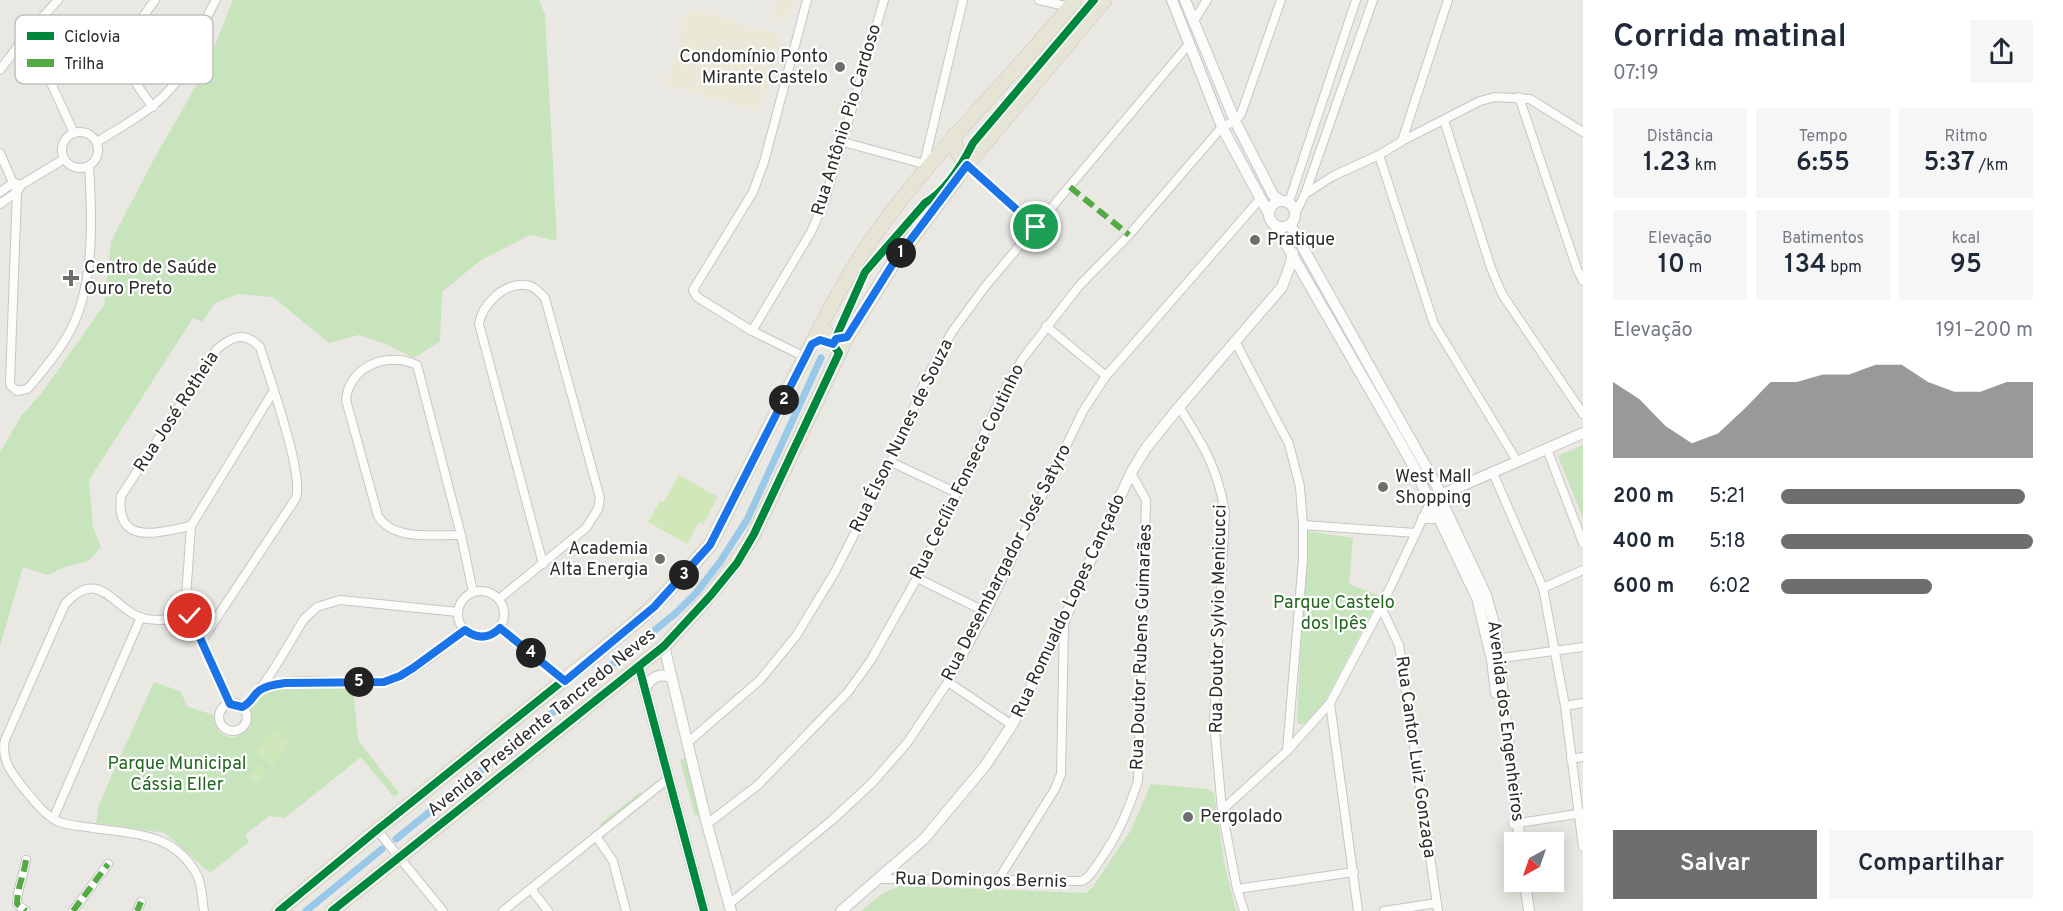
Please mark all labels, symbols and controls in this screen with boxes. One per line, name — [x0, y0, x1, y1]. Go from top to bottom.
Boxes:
legend — [15, 15, 213, 84]
text: Corrida matinal — [1613, 17, 1847, 59]
button: share — [1970, 20, 2033, 83]
street label: Rua Antônio Pio Cardoso — [807, 21, 887, 219]
text: Ciclovia — [64, 28, 120, 48]
place label: Condomínio Ponto Mirante Castelo — [679, 46, 828, 90]
text: Trilha — [64, 55, 104, 75]
marker: Condomínio Ponto Mirante Castelo — [833, 60, 847, 74]
text: 07:19 — [1613, 61, 1659, 87]
text: Distância — [1647, 127, 1713, 147]
text: Tempo — [1799, 127, 1847, 147]
text: Ritmo — [1945, 127, 1987, 147]
text: 1.23 — [1643, 147, 1691, 180]
text: 6:55 — [1796, 147, 1850, 180]
text: 5:37 — [1924, 147, 1975, 180]
text: km — [1691, 156, 1717, 176]
text: /km — [1975, 156, 2008, 176]
pin — [1010, 201, 1061, 252]
icon: arrive — [1019, 210, 1052, 243]
place label: Pratique — [1267, 229, 1335, 252]
text: Elevação — [1648, 229, 1712, 249]
text: Batimentos — [1782, 229, 1864, 249]
text: kcal — [1952, 229, 1980, 249]
marker: Pratique — [1248, 233, 1262, 247]
pin: 1 — [886, 238, 916, 268]
text: 1 — [898, 243, 904, 263]
text: 10 — [1658, 249, 1685, 282]
text: 134 — [1784, 249, 1827, 282]
text: 95 — [1950, 249, 1982, 282]
place label: Centro de Saúde Ouro Preto — [84, 257, 217, 301]
text: m — [1685, 258, 1702, 278]
text: bpm — [1827, 258, 1862, 278]
marker: Centro de Saúde Ouro Preto — [62, 269, 80, 287]
text: Elevação — [1613, 318, 1693, 344]
text: 191–200 m — [1936, 318, 2033, 344]
street label: Rua Élson Nunes de Souza — [843, 335, 959, 537]
street label: Rua José Rotheia — [129, 347, 225, 477]
street label: Rua Cecília Fonseca Coutinho — [906, 360, 1030, 584]
pin: 2 — [769, 385, 799, 415]
text: 2 — [779, 390, 789, 410]
street label: Rua Desembargador José Satyro — [937, 441, 1077, 685]
place label: West Mall Shopping — [1395, 466, 1472, 510]
marker: West Mall Shopping — [1376, 480, 1390, 494]
text: 200 m — [1613, 484, 1674, 510]
text: 5:21 — [1709, 484, 1746, 510]
street label: Rua Romualdo Lopes Cançado — [1007, 490, 1131, 722]
street label: Rua Doutor Sylvio Menicucci — [1206, 504, 1232, 734]
street label: Rua Doutor Rubens Guimarães — [1126, 523, 1158, 771]
text: 400 m — [1613, 529, 1675, 555]
text: 5:18 — [1709, 529, 1746, 555]
place label: Academia Alta Energia — [549, 538, 648, 582]
marker: Academia Alta Energia — [653, 552, 667, 566]
pin: 3 — [669, 560, 699, 590]
text: 3 — [679, 565, 689, 585]
text: 600 m — [1613, 574, 1674, 600]
text: 6:02 — [1709, 574, 1751, 600]
pin — [164, 590, 215, 641]
park label: Parque Castelo dos Ipês — [1273, 592, 1395, 636]
icon: check — [173, 599, 206, 632]
street label: Avenida dos Engenheiros — [1481, 619, 1529, 823]
street label: Avenida Presidente Tancredo Neves — [423, 624, 661, 822]
pin: 4 — [516, 638, 546, 668]
text: 4 — [526, 643, 536, 663]
street label: Rua Cantor Luiz Gonzaga — [1389, 654, 1441, 860]
pin: 5 — [344, 667, 374, 697]
text: 5 — [354, 672, 364, 692]
park label: Parque Municipal Cássia Eller — [108, 753, 246, 797]
place label: Pergolado — [1200, 806, 1283, 829]
marker: Pergolado — [1181, 810, 1195, 824]
button: Salvar — [1613, 830, 1817, 899]
button: Compartilhar — [1829, 830, 2033, 899]
north arrow — [1504, 832, 1564, 892]
map controls — [1504, 832, 1564, 892]
street label: Rua Domingos Bernis — [895, 868, 1067, 894]

